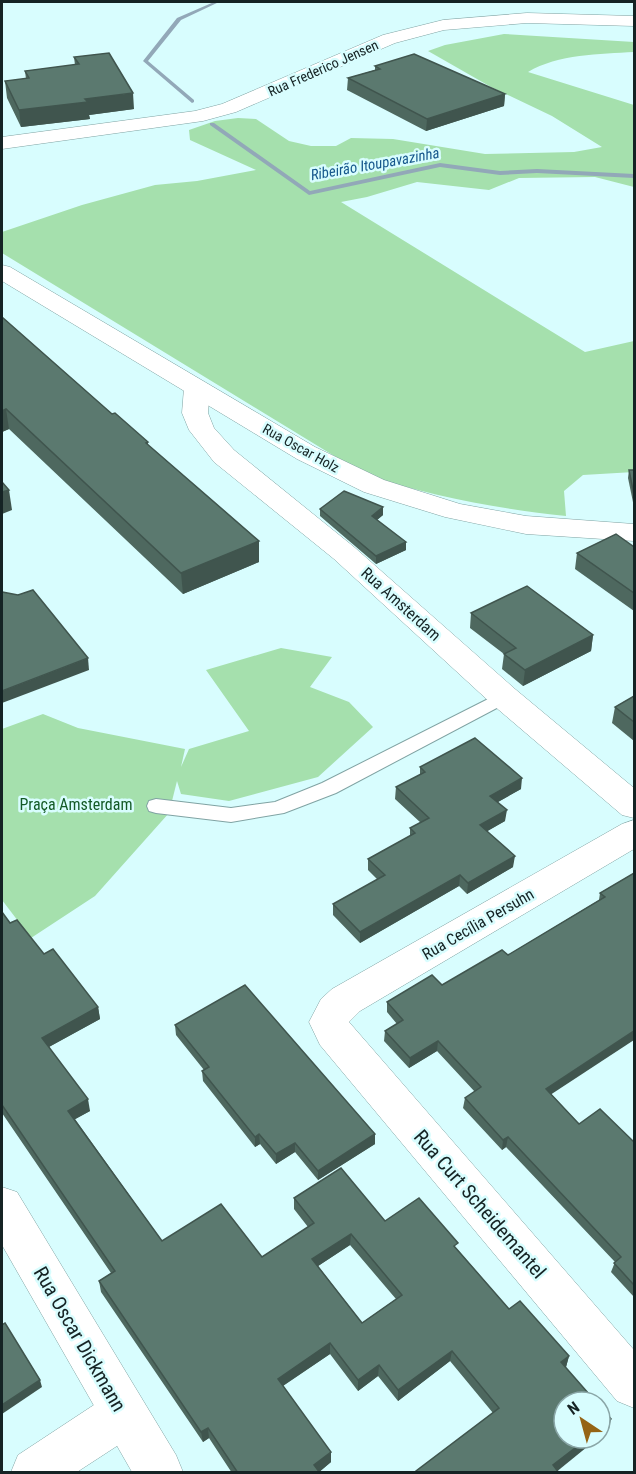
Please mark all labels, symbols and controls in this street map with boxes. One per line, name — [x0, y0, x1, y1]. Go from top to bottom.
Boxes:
street label: Rua Frederico Jensen — [265, 37, 381, 99]
water label: Ribeirão Itoupavazinha — [309, 144, 441, 184]
street label: Rua Oscar Holz — [260, 420, 342, 476]
street label: Rua Amsterdam — [357, 563, 445, 645]
park label: Praça Amsterdam — [20, 795, 133, 814]
street label: Rua Cecília Persuhn — [419, 884, 537, 964]
street label: Rua Curt Scheidemantel — [409, 1125, 551, 1283]
street label: Rua Oscar Dickmann — [29, 1262, 131, 1416]
north arrow — [552, 1390, 612, 1450]
text: N — [564, 1398, 583, 1419]

